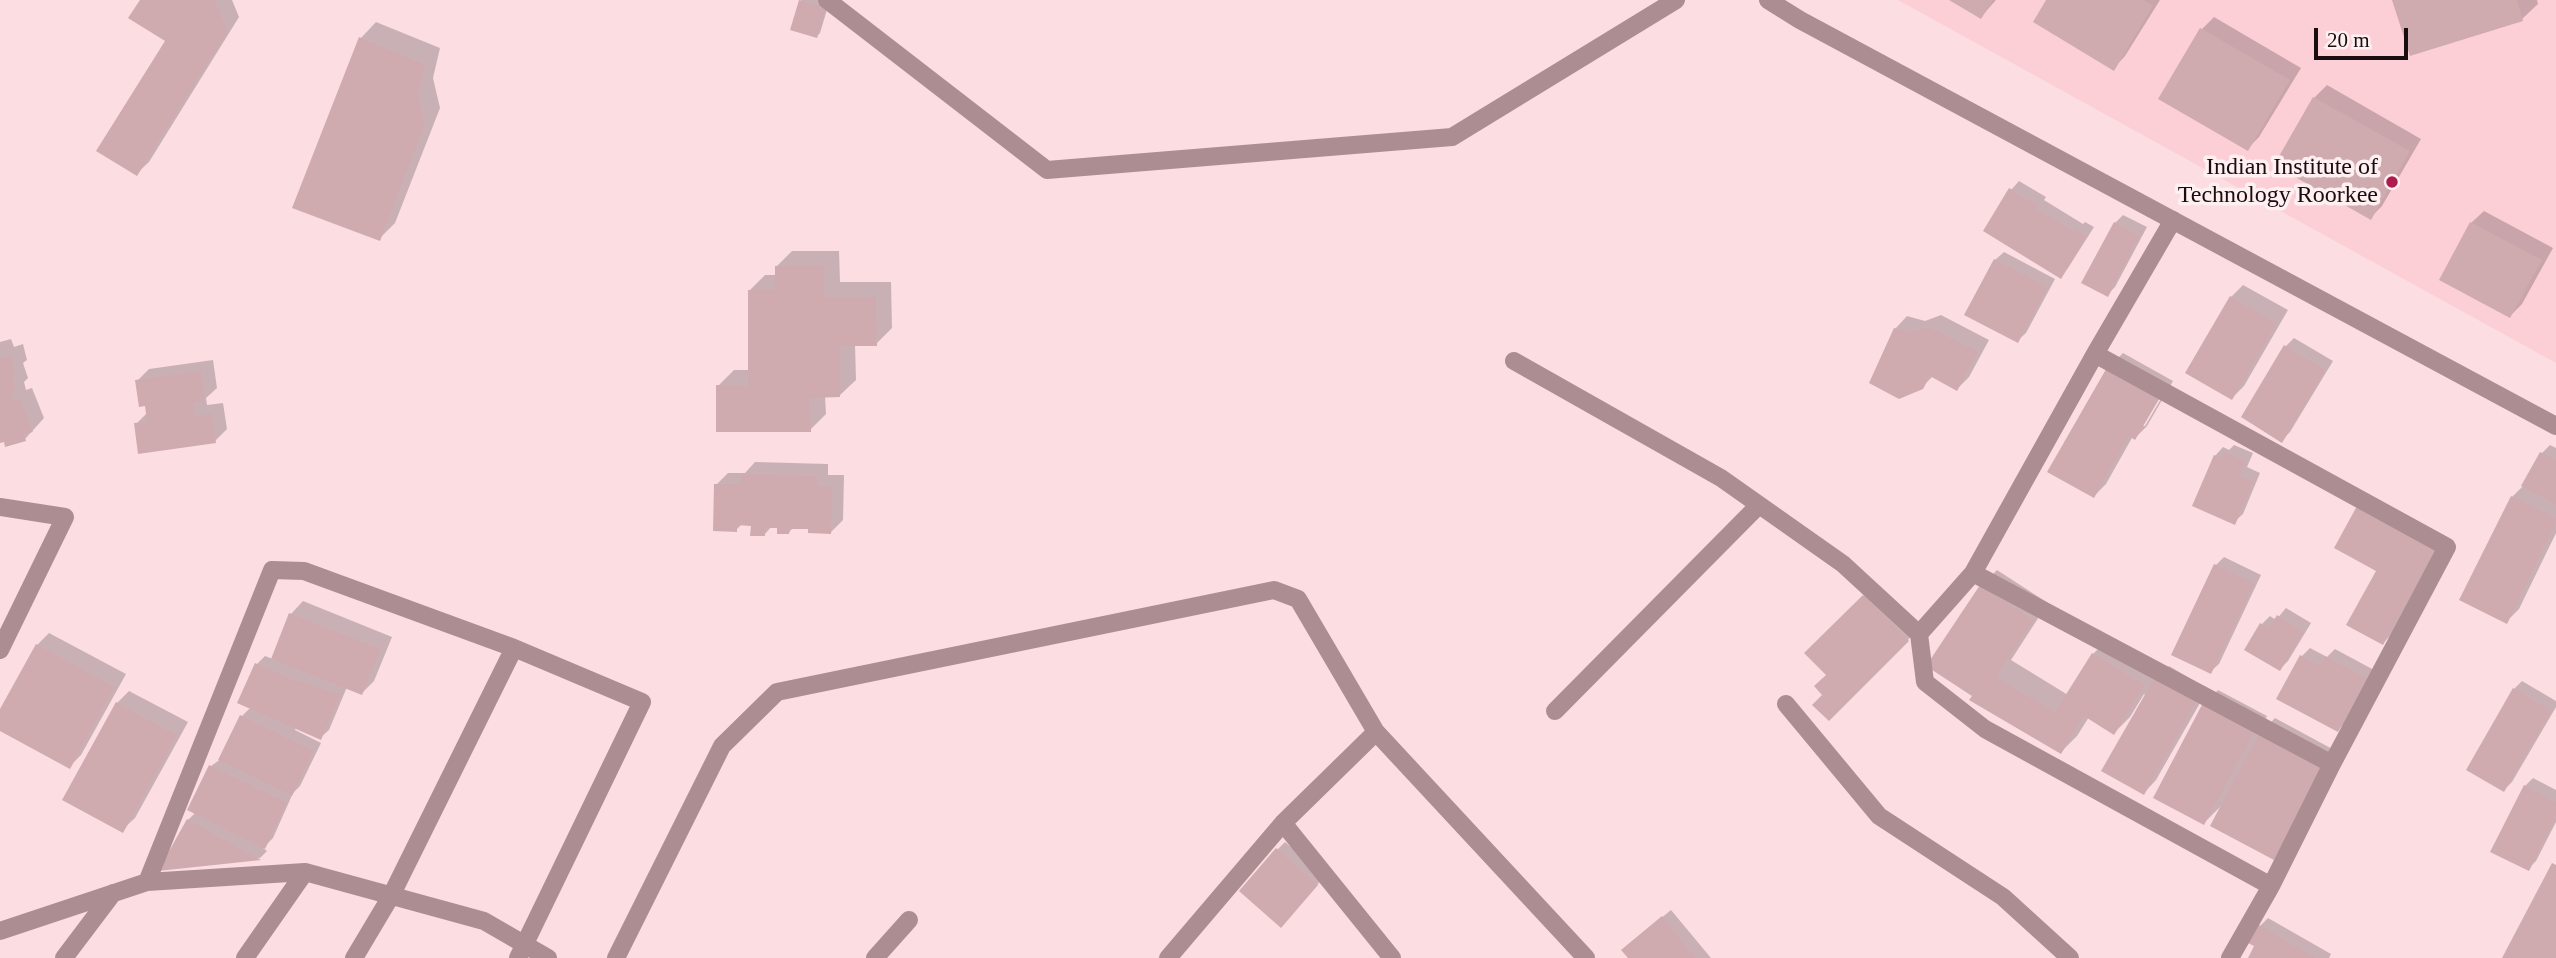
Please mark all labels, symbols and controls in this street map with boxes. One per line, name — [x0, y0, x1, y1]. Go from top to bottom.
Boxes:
scale bar — [2318, 14, 2412, 58]
text: 20 m — [2327, 28, 2370, 52]
place label: Indian Institute of Technology Roorkee — [2178, 154, 2378, 210]
marker: Indian Institute of Technology Roorkee — [2384, 174, 2400, 190]

